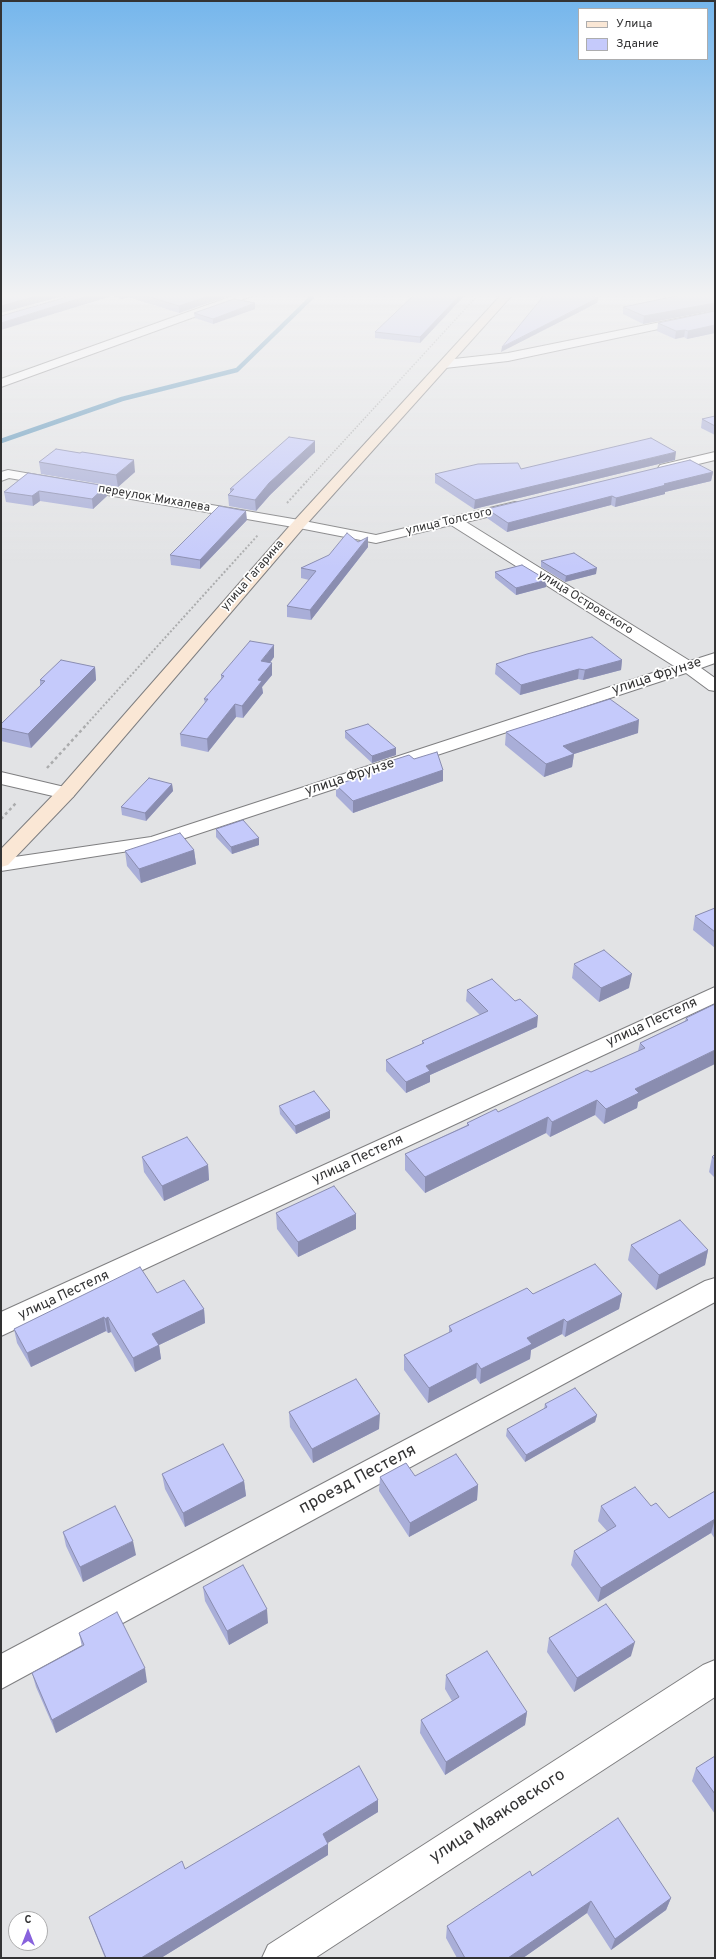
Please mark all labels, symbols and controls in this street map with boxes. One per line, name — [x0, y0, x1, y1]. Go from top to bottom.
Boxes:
legend — [578, 8, 708, 60]
text: Улица — [616, 16, 652, 32]
text: Здание — [616, 36, 659, 52]
street label: переулок Михалева — [97, 482, 211, 516]
street label: улица Толстого — [405, 505, 493, 539]
street label: улица Гагарина — [218, 538, 288, 614]
street label: улица Островского — [535, 568, 635, 638]
street label: улица Фрунзе — [610, 655, 704, 699]
street label: улица Фрунзе — [303, 756, 397, 800]
street label: улица Пестеля — [604, 995, 700, 1051]
street label: улица Пестеля — [310, 1132, 406, 1188]
street label: улица Пестеля — [16, 1268, 112, 1324]
street label: проезд Пестеля — [296, 1441, 420, 1519]
street label: улица Маяковского — [426, 1765, 570, 1869]
north arrow — [8, 1911, 48, 1951]
text: С — [24, 1913, 32, 1927]

